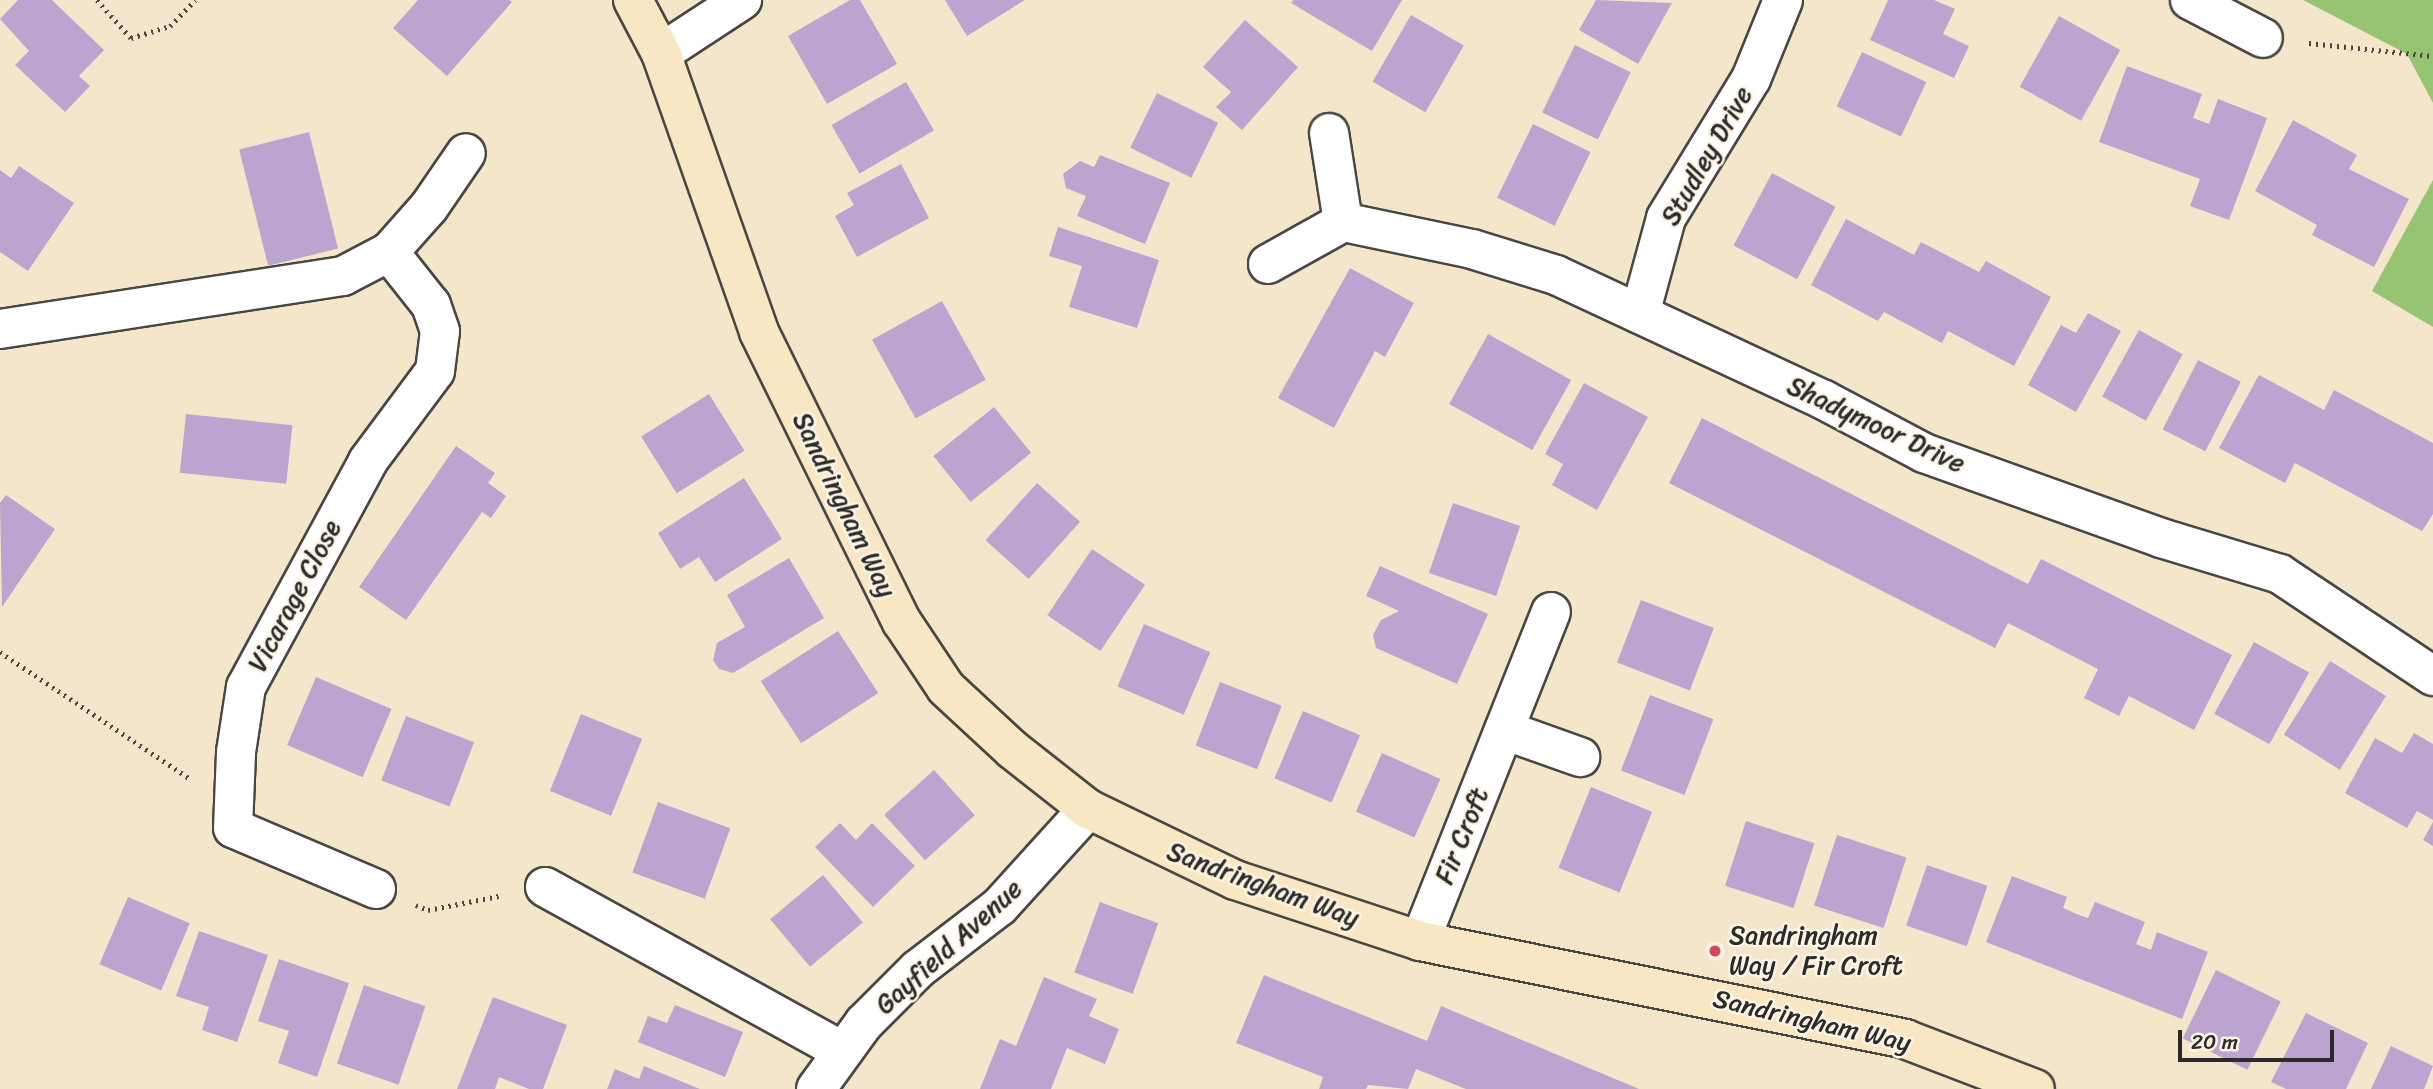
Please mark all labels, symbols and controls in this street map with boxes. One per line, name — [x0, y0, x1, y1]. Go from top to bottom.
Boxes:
street label: Studley Drive — [1655, 81, 1759, 231]
street label: Shadymoor Drive — [1782, 370, 1970, 480]
street label: Sandringham Way — [786, 407, 902, 603]
street label: Vicarage Close — [242, 515, 348, 677]
street label: Fir Croft — [1429, 783, 1495, 889]
street label: Sandringham Way — [1163, 836, 1363, 934]
street label: Gayfield Avenue — [869, 873, 1029, 1021]
place label: Sandringham Way / Fir Croft — [1729, 920, 1903, 982]
marker: Sandringham Way / Fir Croft — [1707, 943, 1723, 959]
street label: Sandringham Way — [1710, 983, 1914, 1059]
scale bar — [2181, 1016, 2337, 1060]
text: 20 m — [2191, 1023, 2238, 1061]

